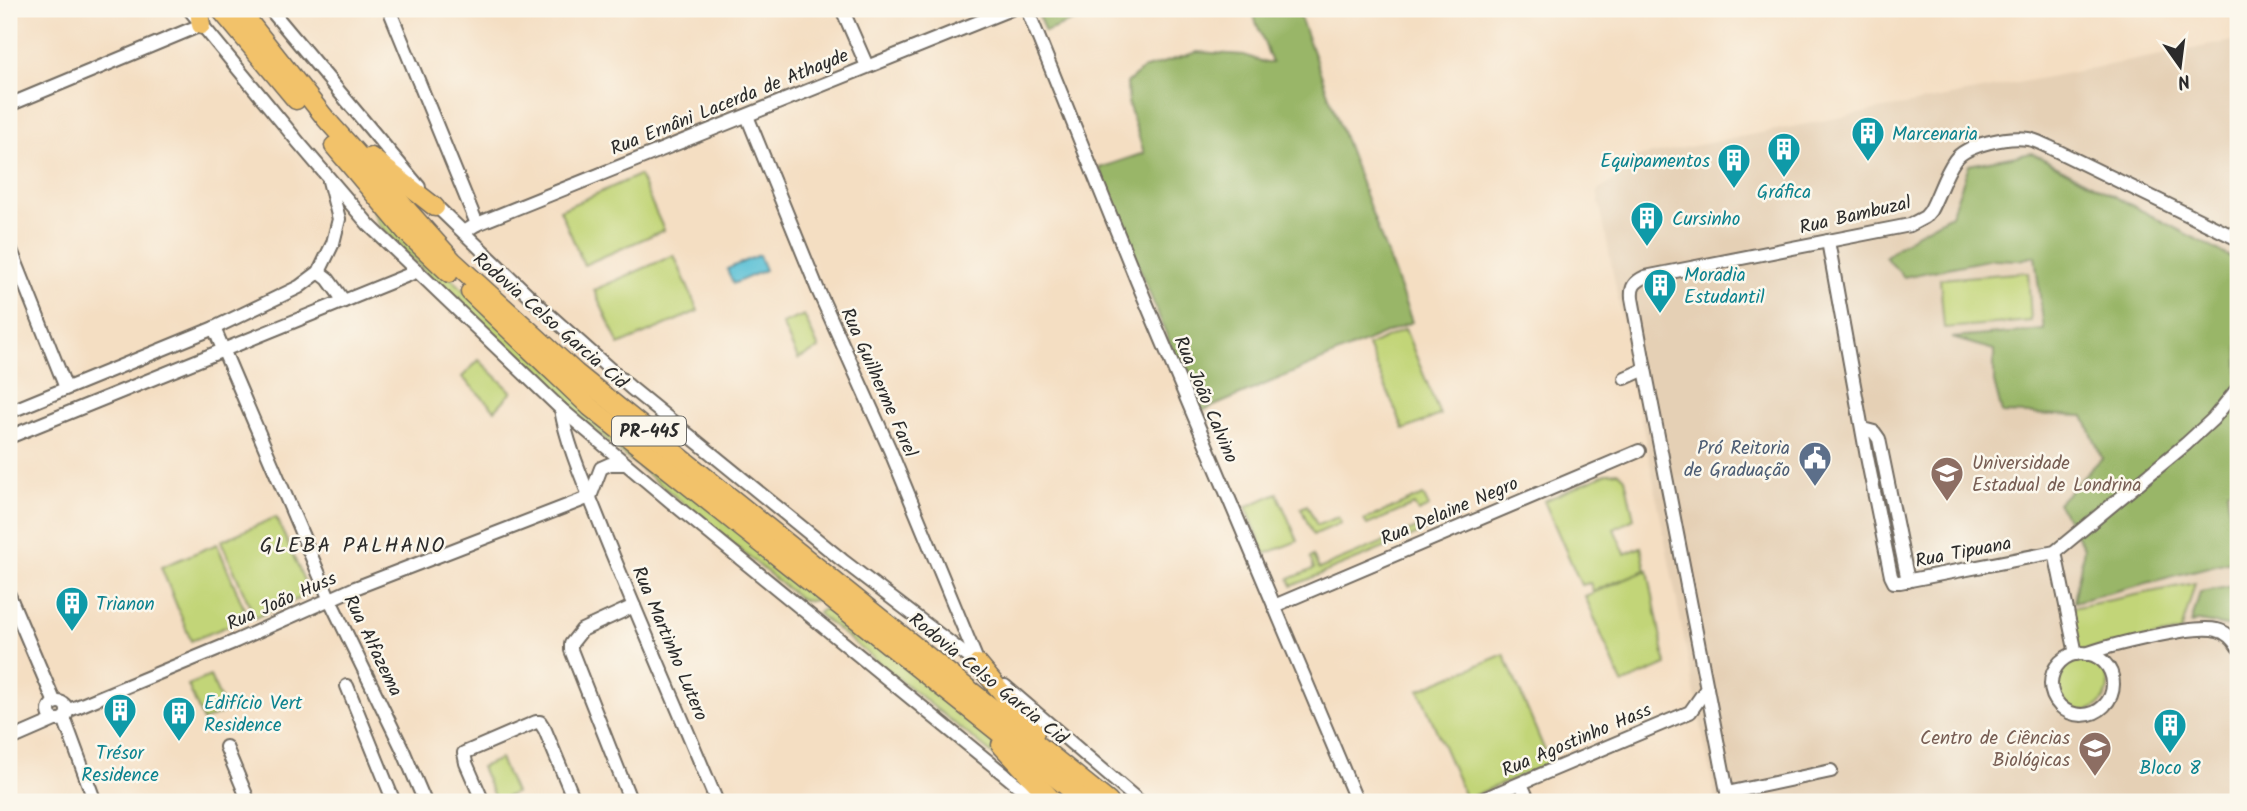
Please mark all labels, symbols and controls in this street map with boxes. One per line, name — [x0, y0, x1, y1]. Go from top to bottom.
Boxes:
north arrow — [2146, 32, 2216, 102]
street label: Rua Ernâni Lacerda de Athayde — [606, 41, 854, 164]
text: N — [2174, 65, 2193, 97]
building icon: Marcenaria — [1849, 114, 1887, 163]
place label: Marcenaria — [1892, 120, 1978, 150]
building icon: Gráfica — [1765, 130, 1803, 179]
building icon: Equipamentos — [1715, 141, 1753, 190]
place label: Equipamentos — [1600, 147, 1710, 177]
place label: Gráfica — [1757, 178, 1811, 208]
street label: Rua Bambuzal — [1797, 188, 1915, 243]
building icon: Cursinho — [1628, 199, 1666, 248]
place label: Cursinho — [1672, 205, 1740, 235]
street label: Rodovia Celso Garcia Cid — [465, 245, 634, 398]
place label: Moradia Estudantil — [1684, 261, 1765, 313]
building icon: Moradia Estudantil — [1641, 266, 1679, 315]
street label: Rua Guilherme Farel — [832, 303, 925, 463]
street label: Rua João Calvino — [1165, 331, 1245, 468]
road number: PR-445 — [612, 416, 686, 446]
place label: Pró Reitoria de Graduação — [1684, 434, 1790, 486]
public building icon: Pró Reitoria de Graduação — [1796, 439, 1834, 488]
place label: Universidade Estadual de Londrina — [1972, 449, 2141, 501]
school or university icon: Universidade Estadual de Londrina — [1928, 454, 1966, 503]
street label: Rua Delaine Negro — [1376, 469, 1523, 554]
street label: Rua Tipuana — [1913, 529, 2014, 577]
district label: GLEBA PALHANO — [260, 530, 446, 563]
street label: Rua Martinho Lutero — [623, 562, 715, 726]
street label: Rua João Huss — [222, 564, 342, 639]
building icon: Trianon — [53, 584, 91, 633]
place label: Trianon — [96, 590, 155, 620]
street label: Rua Alfazema — [335, 590, 410, 702]
street label: Rodovia Celso Garcia Cid — [902, 606, 1074, 754]
place label: Edifício Vert Residence — [204, 689, 303, 741]
building icon: Trésor Residence — [101, 691, 139, 740]
building icon: Edifício Vert Residence — [160, 694, 198, 743]
street label: Rua Agostinho Hass — [1497, 696, 1656, 786]
building icon: Bloco 8 — [2151, 706, 2189, 755]
place label: Centro de Ciências Biológicas — [1920, 724, 2070, 776]
school or university icon: Centro de Ciências Biológicas — [2076, 729, 2114, 778]
place label: Trésor Residence — [81, 739, 159, 791]
place label: Bloco 8 — [2139, 754, 2201, 784]

